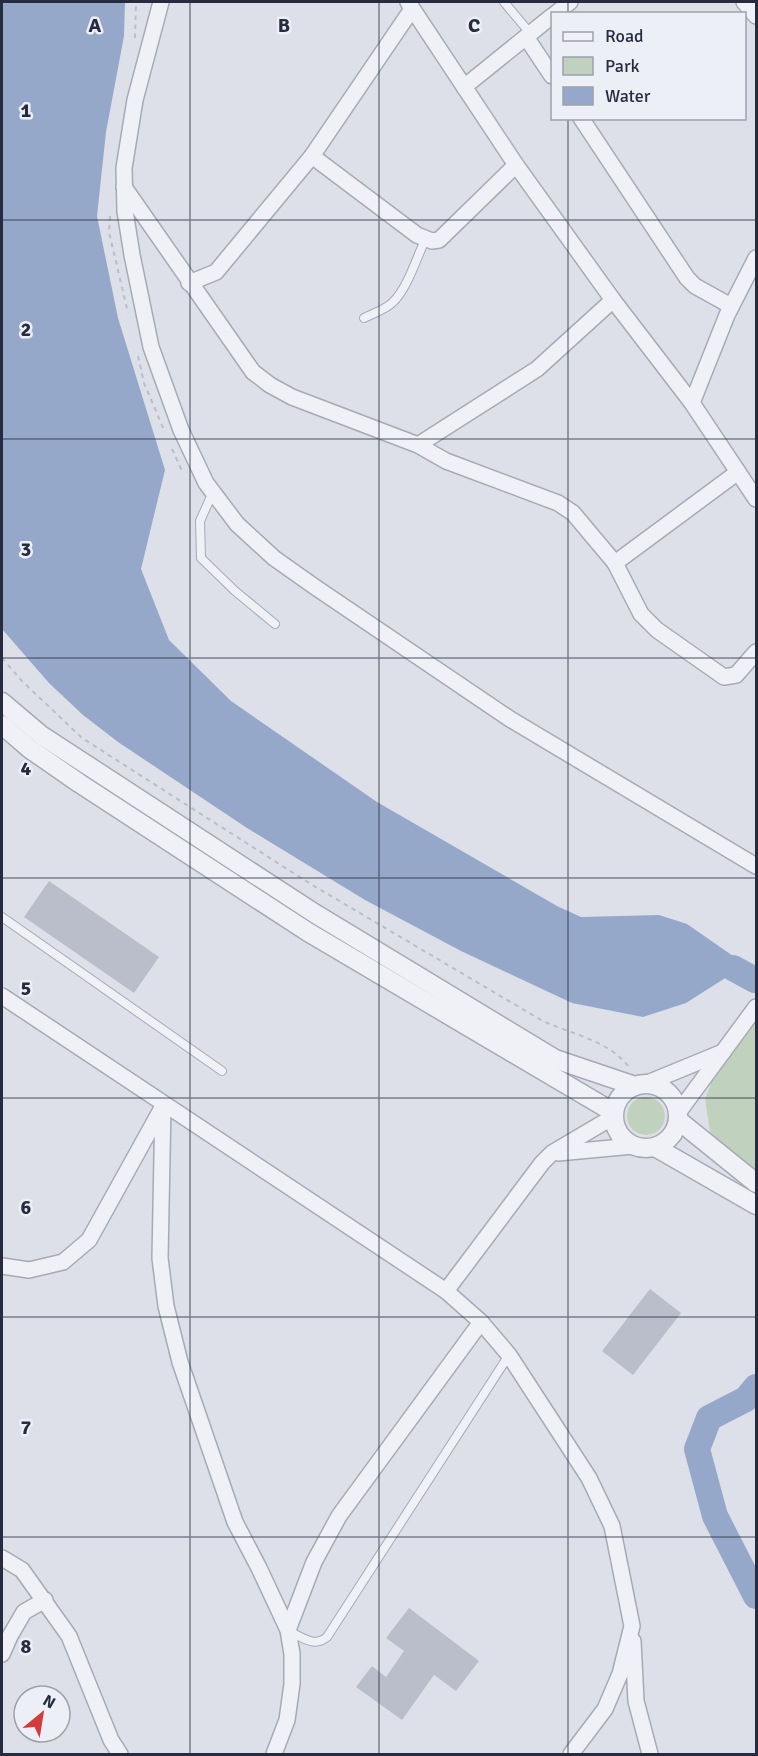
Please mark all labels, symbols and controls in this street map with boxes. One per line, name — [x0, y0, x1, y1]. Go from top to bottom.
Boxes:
legend — [551, 12, 746, 120]
text: A — [89, 13, 102, 38]
text: B — [278, 13, 290, 38]
text: C — [468, 13, 480, 38]
text: Road — [605, 25, 644, 47]
text: Park — [605, 55, 640, 77]
text: Water — [605, 85, 651, 107]
text: 1 — [21, 98, 32, 123]
text: 2 — [21, 317, 31, 342]
text: 3 — [21, 537, 31, 562]
text: 4 — [21, 756, 32, 781]
text: 5 — [21, 976, 31, 1001]
text: 6 — [21, 1195, 32, 1220]
text: 7 — [21, 1415, 32, 1440]
text: 8 — [21, 1634, 32, 1659]
north arrow — [12, 1684, 72, 1744]
text: N — [39, 1690, 59, 1713]

